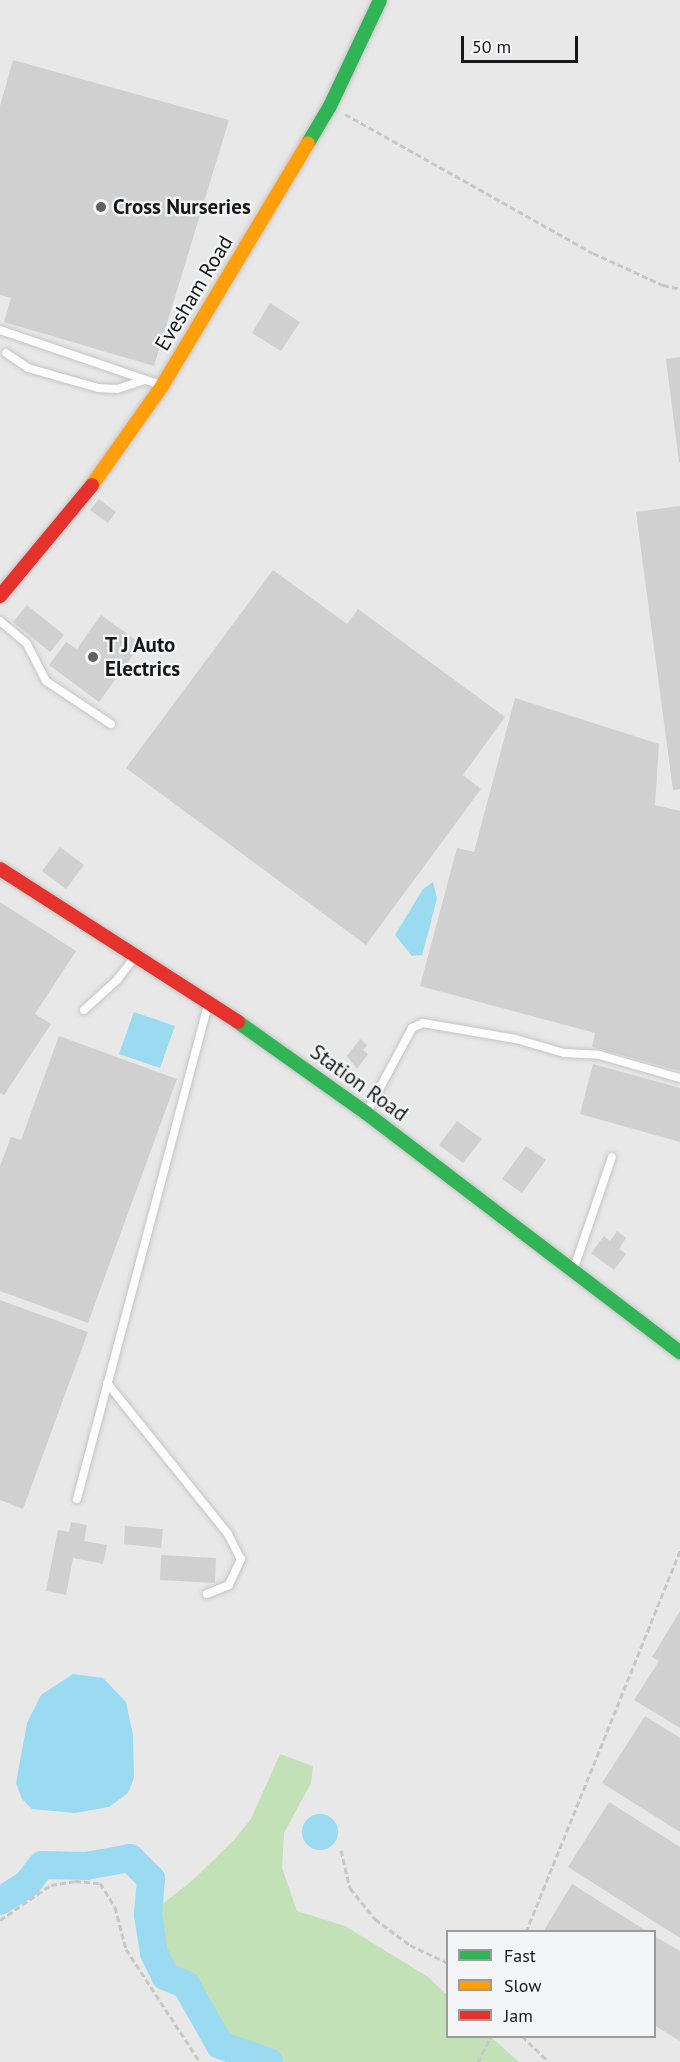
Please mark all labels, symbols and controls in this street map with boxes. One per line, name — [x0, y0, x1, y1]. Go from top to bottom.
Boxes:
scale bar — [464, 24, 581, 62]
text: 50 m — [472, 35, 511, 58]
place label: Cross Nurseries — [113, 194, 251, 220]
marker: Cross Nurseries — [94, 200, 108, 214]
street label: Evesham Road — [150, 231, 238, 355]
place label: T J Auto Electrics — [105, 632, 180, 682]
marker: T J Auto Electrics — [86, 650, 100, 664]
street label: Station Road — [305, 1039, 413, 1127]
legend — [446, 1930, 656, 2038]
text: Fast — [504, 1944, 536, 1967]
text: Slow — [504, 1974, 542, 1997]
text: Jam — [504, 2004, 533, 2027]

